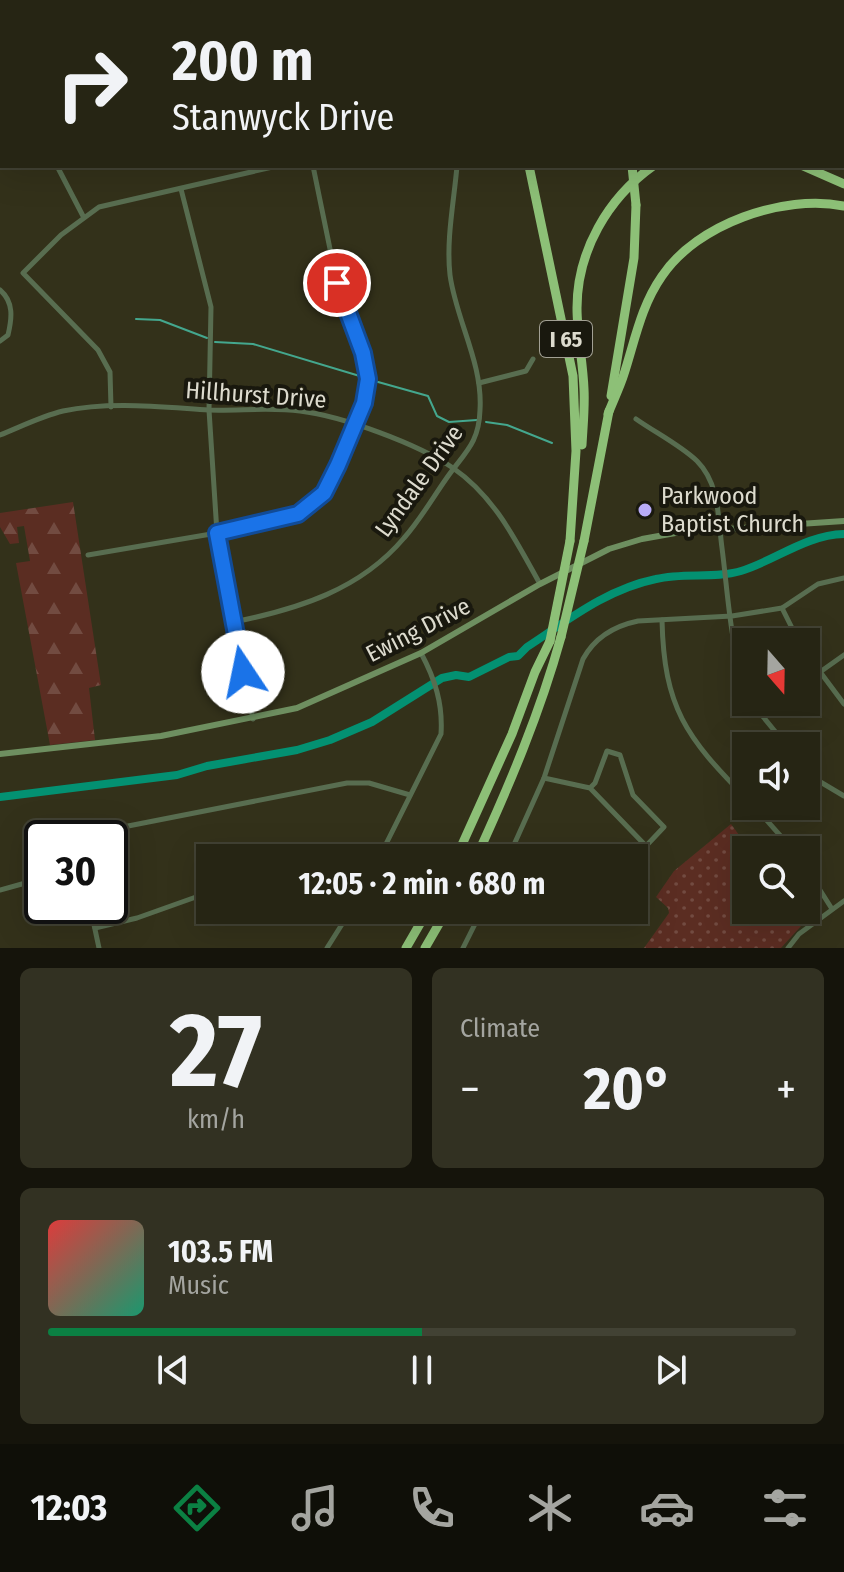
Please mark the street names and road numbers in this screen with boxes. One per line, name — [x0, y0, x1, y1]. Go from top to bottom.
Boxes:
road number: I 65 — [540, 321, 592, 357]
street label: Hillhurst Drive — [185, 376, 327, 414]
street label: Lyndale Drive — [369, 420, 469, 542]
street label: Ewing Drive — [361, 592, 475, 668]

